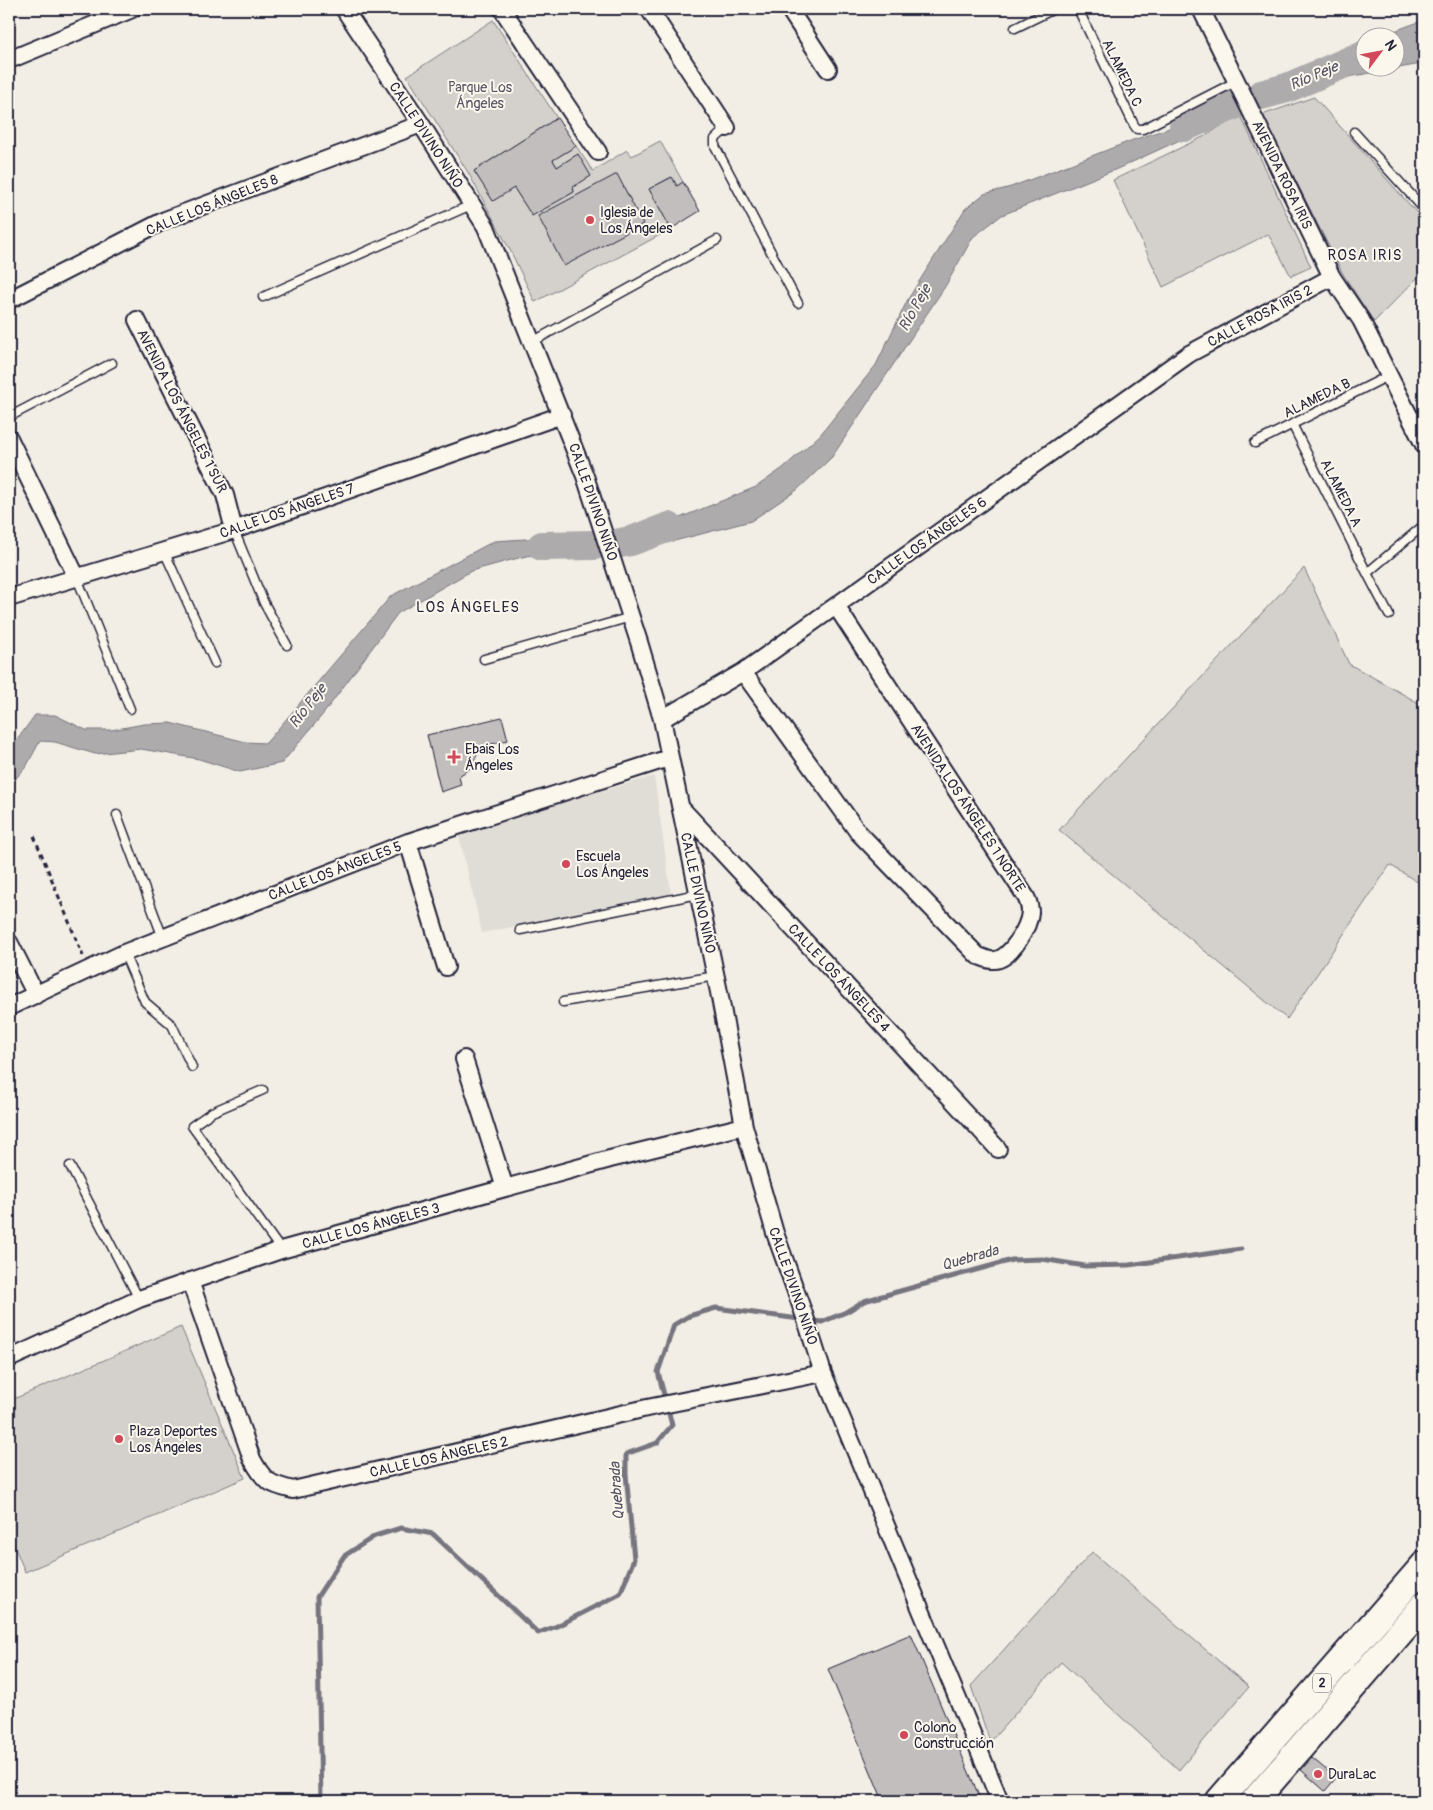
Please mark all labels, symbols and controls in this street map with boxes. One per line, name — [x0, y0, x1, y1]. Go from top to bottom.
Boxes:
north arrow — [1356, 28, 1406, 78]
street label: ALAMEDA C — [1098, 36, 1146, 110]
text: N — [1381, 37, 1400, 54]
water label: Río Peje — [1287, 57, 1343, 95]
street label: CALLE DIVINO NIÑO — [385, 78, 467, 191]
park label: Parque Los Ángeles — [448, 79, 513, 112]
street label: AVENIDA ROSA IRIS — [1248, 118, 1316, 232]
street label: CALLE LOS ÁNGELES 8 — [143, 170, 280, 239]
place label: Iglesia de Los Ángeles — [600, 204, 673, 237]
marker: Iglesia de Los Ángeles — [584, 214, 596, 226]
district label: ROSA IRIS — [1328, 246, 1402, 265]
water label: Río Peje — [894, 280, 936, 335]
street label: CALLE ROSA IRIS 2 — [1205, 281, 1315, 351]
street label: AVENIDA LOS ÁNGELES 1 SUR — [133, 326, 232, 496]
street label: ALAMEDA B — [1281, 374, 1353, 421]
street label: CALLE DIVINO NIÑO — [565, 441, 622, 563]
street label: ALAMEDA A — [1317, 456, 1365, 530]
street label: CALLE LOS ÁNGELES 7 — [217, 479, 357, 542]
street label: CALLE LOS ÁNGELES 6 — [863, 493, 990, 589]
district label: LOS ÁNGELES — [416, 598, 520, 617]
water label: Río Peje — [285, 679, 332, 732]
street label: AVENIDA LOS ÁNGELES 1 NORTE — [907, 720, 1030, 895]
place label: Ebais Los Ángeles — [465, 741, 520, 774]
marker: Ebais Los Ángeles — [447, 750, 461, 764]
street label: CALLE DIVINO NIÑO — [677, 831, 720, 955]
street label: CALLE LOS ÁNGELES 5 — [266, 837, 404, 904]
place label: Escuela Los Ángeles — [576, 848, 649, 881]
marker: Escuela Los Ángeles — [560, 858, 572, 870]
street label: CALLE LOS ÁNGELES 4 — [784, 920, 894, 1036]
street label: CALLE LOS ÁNGELES 3 — [300, 1198, 442, 1253]
street label: CALLE DIVINO NIÑO — [765, 1225, 822, 1347]
water label: Quebrada — [939, 1241, 1002, 1275]
place label: Plaza Deportes Los Ángeles — [129, 1423, 218, 1456]
street label: CALLE LOS ÁNGELES 2 — [368, 1432, 510, 1481]
marker: Plaza Deportes Los Ángeles — [113, 1433, 125, 1445]
water label: Quebrada — [605, 1460, 629, 1521]
road number: 2 — [1313, 1674, 1331, 1692]
place label: Colono Construcción — [914, 1719, 994, 1752]
marker: Colono Construcción — [898, 1729, 910, 1741]
place label: DuraLac — [1328, 1766, 1377, 1783]
marker: DuraLac — [1312, 1768, 1324, 1780]

